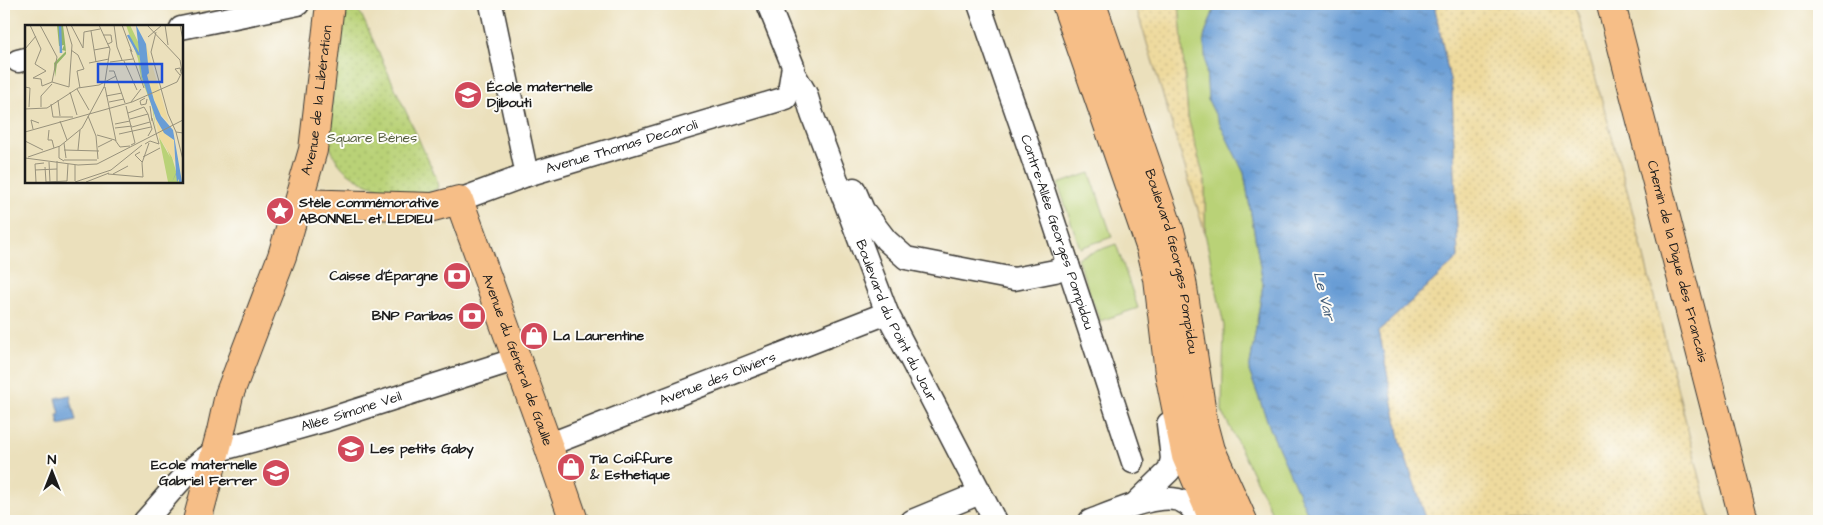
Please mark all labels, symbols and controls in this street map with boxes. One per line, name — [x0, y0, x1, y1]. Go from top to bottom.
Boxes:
street label: Avenue de la Libération — [296, 24, 337, 178]
inset map — [25, 25, 182, 182]
place label: École maternelle Djibouti — [487, 77, 593, 113]
school or university icon: École maternelle Djibouti — [453, 80, 483, 110]
street label: Avenue Thomas Decaroli — [543, 115, 700, 179]
park label: Square Bènes — [327, 128, 417, 148]
street label: Contre-Allée Georges Pompidou — [1015, 132, 1099, 332]
street label: Chemin de la Digue des Francais — [1642, 158, 1713, 365]
street label: Boulevard Georges Pompidou — [1139, 166, 1203, 355]
place label: Stèle commémorative ABONNEL et LEDIEU — [298, 193, 439, 229]
place icon: Stèle commémorative ABONNEL et LEDIEU — [265, 196, 295, 226]
street label: Boulevard du Point du Jour — [850, 237, 942, 406]
bank icon: Caisse d'Épargne — [442, 261, 472, 291]
place label: Caisse d'Épargne — [329, 266, 438, 287]
water label: Le Var — [1308, 269, 1341, 324]
street label: Avenue du Général de Gaulle — [477, 271, 558, 449]
bank icon: BNP Paribas — [457, 301, 487, 331]
place label: BNP Paribas — [372, 306, 453, 326]
shop icon: La Laurentine — [519, 321, 549, 351]
place label: La Laurentine — [553, 326, 644, 346]
street label: Avenue des Oliviers — [656, 347, 779, 411]
street label: Allée Simone Veil — [298, 386, 404, 437]
school or university icon: Les petits Gaby — [336, 434, 366, 464]
place label: Les petits Gaby — [370, 439, 474, 459]
north arrow — [28, 448, 78, 498]
place label: Tia Coiffure & Esthetique — [589, 449, 673, 485]
text: N — [48, 450, 57, 470]
shop icon: Tia Coiffure & Esthetique — [556, 452, 586, 482]
place label: Ecole maternelle Gabriel Ferrer — [151, 455, 257, 491]
school or university icon: Ecole maternelle Gabriel Ferrer — [261, 458, 291, 488]

